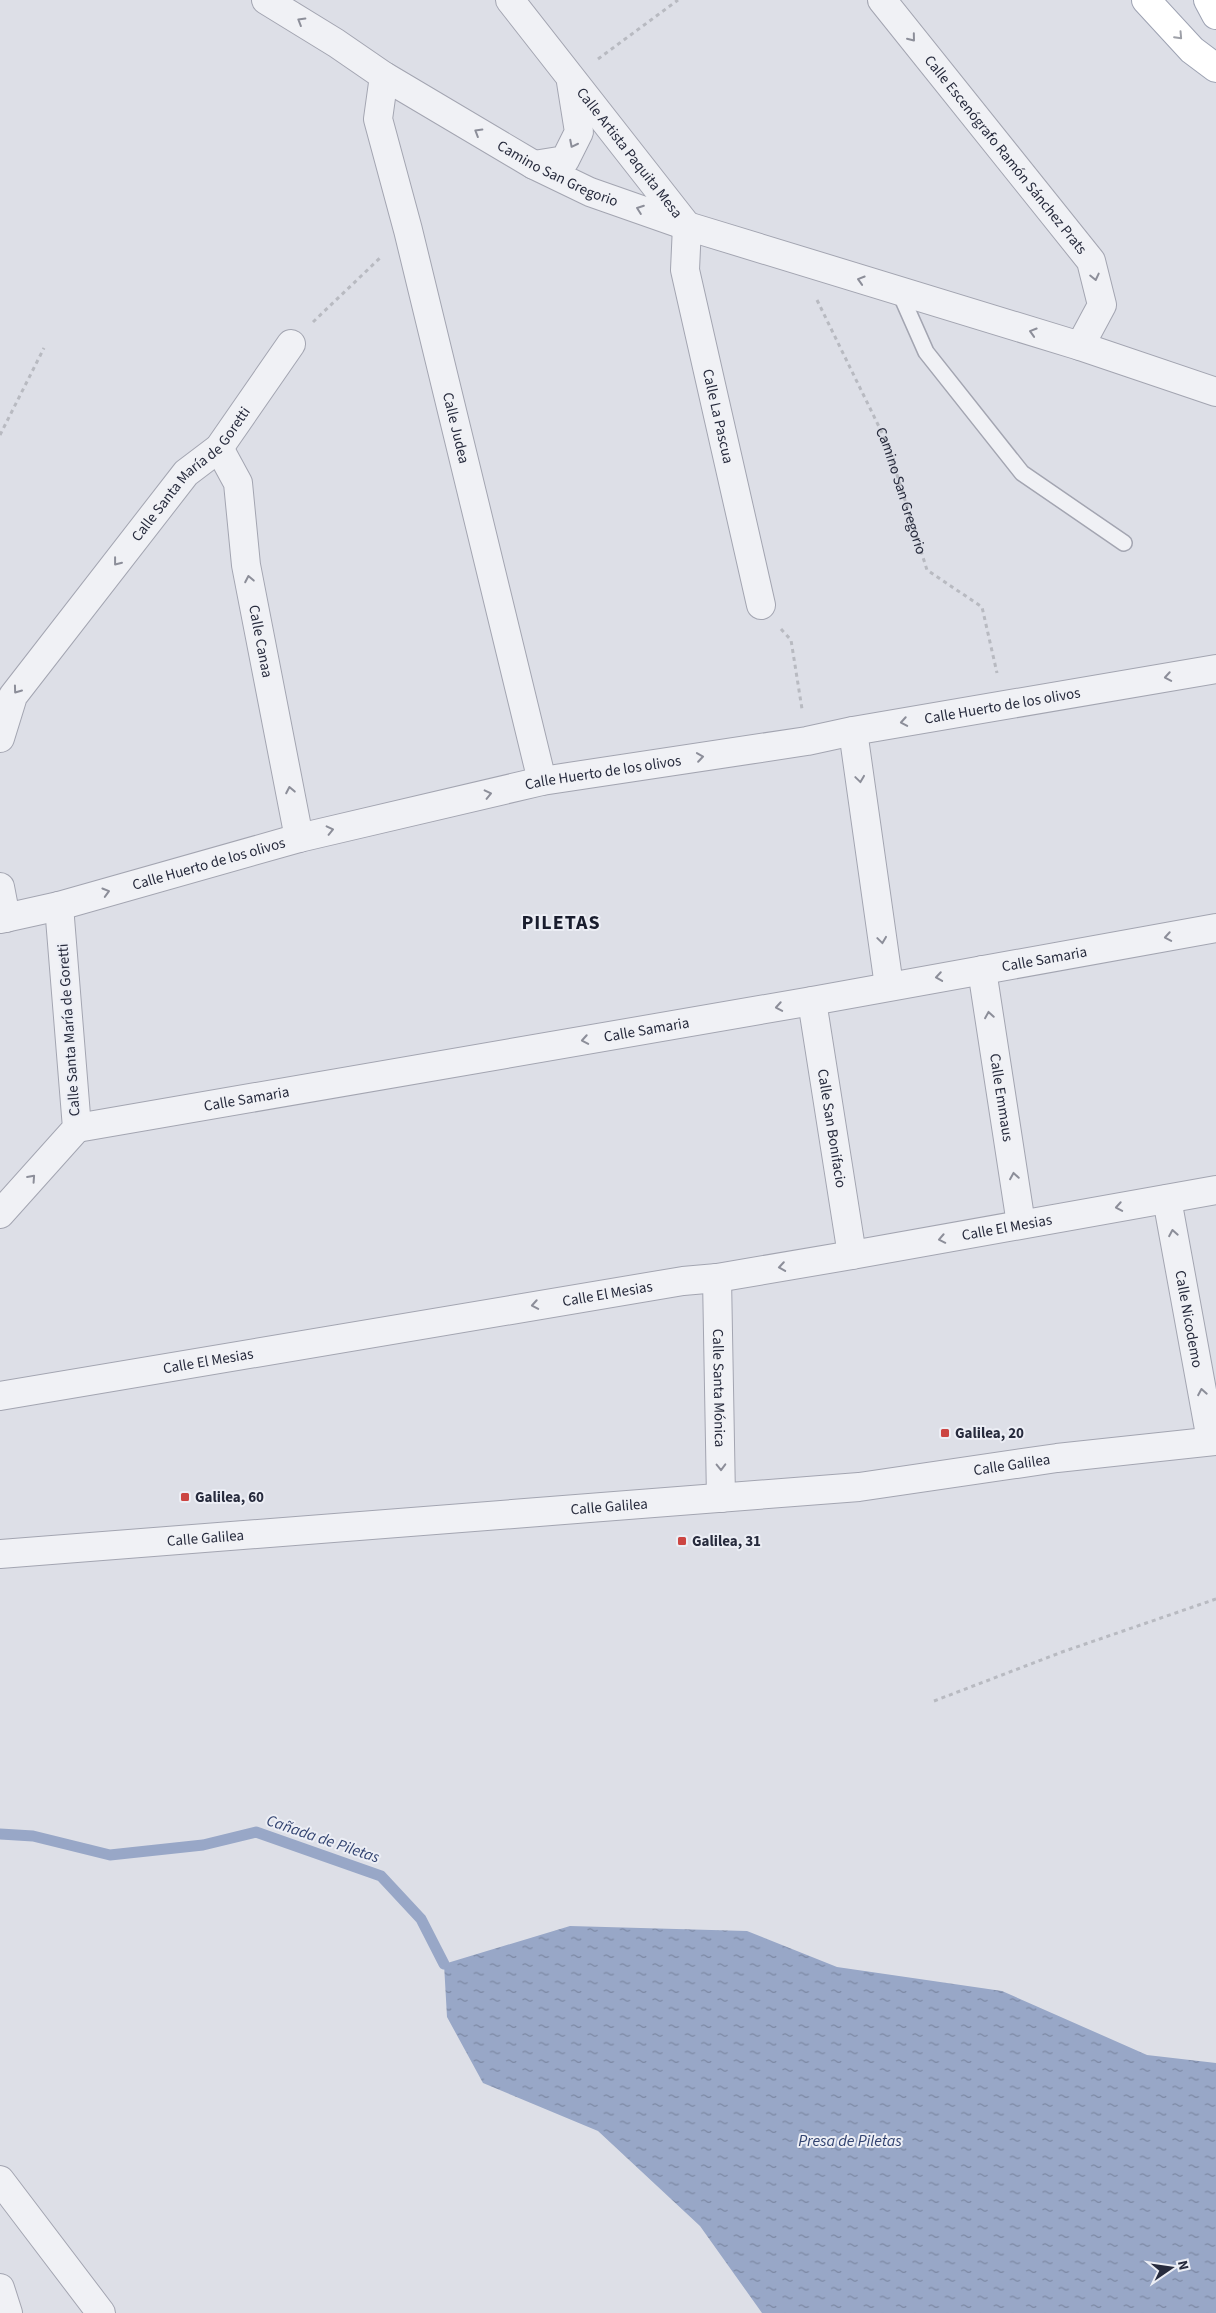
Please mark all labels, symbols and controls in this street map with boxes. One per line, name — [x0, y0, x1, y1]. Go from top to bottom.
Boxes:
one-way arrow — [298, 18, 307, 28]
one-way arrow — [1173, 30, 1182, 39]
one-way arrow — [907, 32, 915, 41]
street label: Calle Escenógrafo Ramón Sánchez Prats — [920, 51, 1092, 259]
street label: Calle Artista Paquita Mesa — [572, 83, 688, 223]
one-way arrow — [474, 128, 483, 138]
street label: Camino San Gregorio — [493, 135, 621, 212]
one-way arrow — [569, 139, 579, 148]
one-way arrow — [636, 205, 644, 215]
one-way arrow — [1089, 272, 1100, 281]
one-way arrow — [857, 275, 866, 285]
one-way arrow — [1030, 327, 1038, 337]
street label: Calle La Pascua — [697, 367, 739, 466]
street label: Calle Judea — [437, 390, 475, 466]
street label: Calle Santa María de Goretti — [126, 402, 255, 546]
street label: Camino San Gregorio — [870, 424, 932, 557]
one-way arrow — [114, 556, 122, 565]
one-way arrow — [244, 574, 255, 583]
street label: Calle Canaa — [243, 603, 278, 680]
one-way arrow — [1164, 672, 1172, 682]
street label: Calle Huerto de los olivos — [923, 682, 1082, 729]
one-way arrow — [14, 684, 23, 694]
one-way arrow — [900, 716, 908, 727]
street label: Calle Huerto de los olivos — [523, 750, 683, 795]
one-way arrow — [697, 752, 705, 763]
one-way arrow — [854, 775, 865, 783]
one-way arrow — [285, 785, 295, 794]
one-way arrow — [484, 789, 493, 799]
one-way arrow — [326, 825, 335, 836]
street label: Calle Huerto de los olivos — [130, 832, 288, 895]
one-way arrow — [102, 888, 110, 898]
district label: PILETAS — [521, 909, 601, 937]
one-way arrow — [1164, 931, 1172, 941]
one-way arrow — [877, 936, 887, 944]
street label: Calle Samaria — [1000, 941, 1089, 977]
street label: Calle Santa María de Goretti — [52, 943, 86, 1117]
one-way arrow — [935, 972, 943, 982]
one-way arrow — [775, 1001, 784, 1011]
one-way arrow — [984, 1011, 995, 1019]
street label: Calle Samaria — [602, 1012, 691, 1047]
one-way arrow — [580, 1035, 589, 1045]
street label: Calle Emmaus — [984, 1052, 1019, 1143]
street label: Calle San Bonifacio — [812, 1067, 852, 1189]
street label: Calle Samaria — [202, 1081, 291, 1116]
one-way arrow — [1009, 1171, 1019, 1180]
one-way arrow — [27, 1174, 36, 1183]
one-way arrow — [1115, 1202, 1124, 1212]
street label: Calle El Mesias — [960, 1209, 1054, 1246]
one-way arrow — [1169, 1228, 1179, 1237]
one-way arrow — [938, 1233, 946, 1243]
one-way arrow — [778, 1262, 786, 1272]
street label: Calle Nicodemo — [1170, 1269, 1208, 1369]
street label: Calle El Mesias — [561, 1276, 654, 1312]
one-way arrow — [531, 1300, 539, 1310]
street label: Calle Santa Mónica — [707, 1328, 731, 1447]
street label: Calle El Mesias — [161, 1343, 255, 1379]
one-way arrow — [1198, 1388, 1208, 1397]
place label: Galilea, 20 — [955, 1423, 1024, 1444]
marker: Galilea, 20 — [939, 1427, 951, 1439]
street label: Calle Galilea — [972, 1449, 1052, 1481]
one-way arrow — [715, 1463, 726, 1471]
place label: Galilea, 60 — [195, 1487, 264, 1508]
marker: Galilea, 60 — [179, 1491, 191, 1503]
street label: Calle Galilea — [570, 1493, 648, 1520]
street label: Calle Galilea — [166, 1525, 245, 1551]
place label: Galilea, 31 — [692, 1531, 761, 1552]
marker: Galilea, 31 — [676, 1535, 688, 1547]
water label: Cañada de Piletas — [264, 1809, 383, 1869]
water label: Presa de Piletas — [798, 2130, 902, 2152]
north arrow — [1146, 2243, 1196, 2293]
text: N — [1172, 2259, 1193, 2272]

